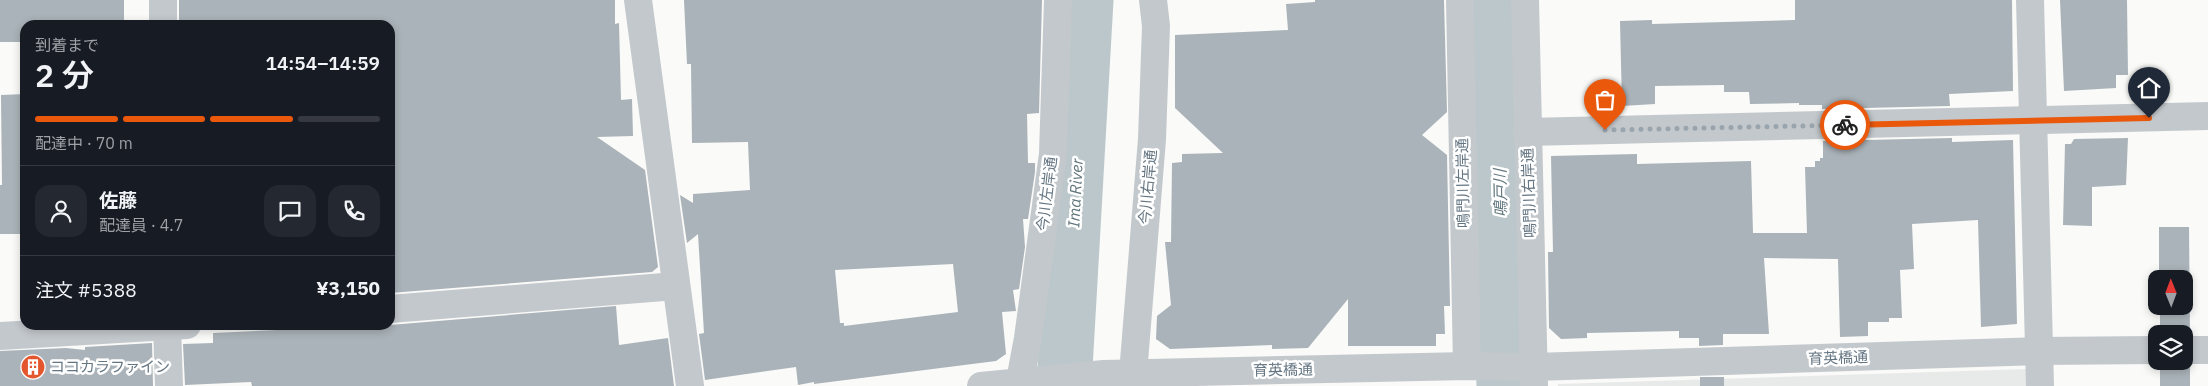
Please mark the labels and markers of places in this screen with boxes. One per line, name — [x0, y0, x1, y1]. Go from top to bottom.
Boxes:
pin — [2128, 67, 2170, 118]
pin — [1584, 79, 1626, 130]
building icon: ココカラファイン — [20, 354, 46, 380]
place label: ココカラファイン — [50, 357, 170, 376]

